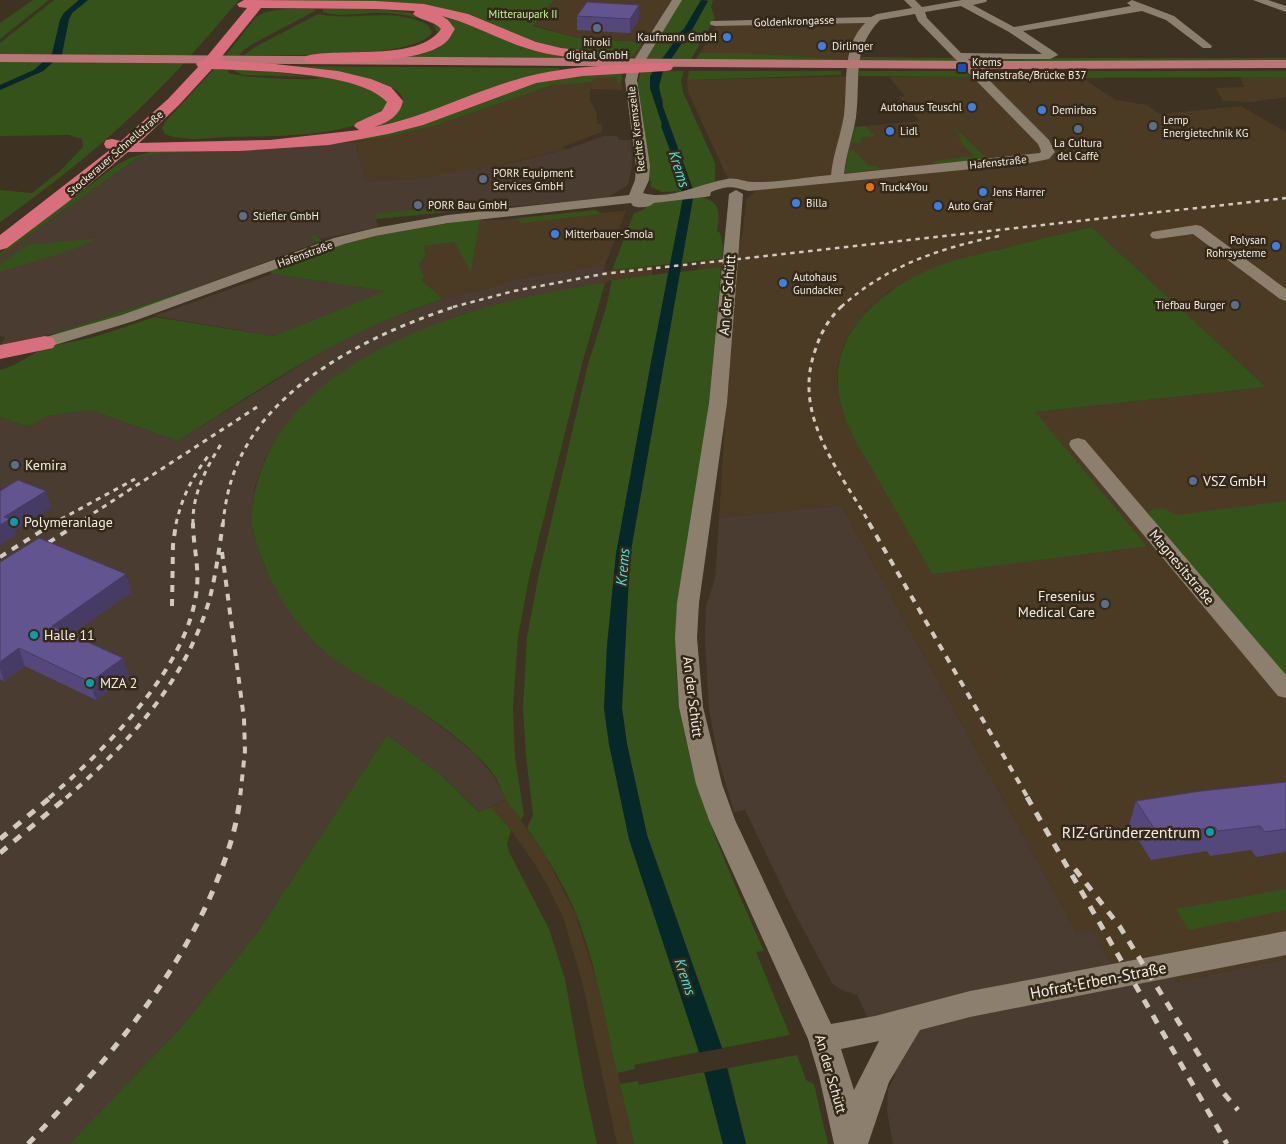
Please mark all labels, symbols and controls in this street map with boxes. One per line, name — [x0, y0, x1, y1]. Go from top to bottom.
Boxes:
park label: Mitteraupark II — [488, 7, 558, 21]
street label: Goldenkrongasse — [754, 13, 835, 29]
marker: hiroki digital GmbH — [591, 22, 603, 34]
place label: Kaufmann GmbH — [637, 30, 717, 44]
marker: Kaufmann GmbH — [721, 31, 733, 43]
place label: hiroki digital GmbH — [566, 35, 628, 62]
place label: Dirlinger — [832, 39, 874, 53]
marker: Dirlinger — [816, 40, 828, 52]
place label: Krems Hafenstraße/Brücke B37 — [972, 55, 1087, 82]
marker: Krems Hafenstraße/Brücke B37 — [956, 62, 968, 74]
street label: Rechte Kremszeile — [624, 85, 648, 173]
place label: Autohaus Teuschl — [880, 100, 963, 114]
marker: Autohaus Teuschl — [966, 101, 978, 113]
place label: Demirbas — [1052, 103, 1097, 117]
marker: Demirbas — [1036, 104, 1048, 116]
street label: Stockerauer Schnellstraße — [64, 107, 166, 199]
place label: Lemp Energietechnik KG — [1163, 113, 1249, 140]
marker: Lemp Energietechnik KG — [1147, 120, 1159, 132]
marker: La Cultura del Caffè — [1072, 123, 1084, 135]
place label: Lidl — [900, 124, 919, 138]
marker: Lidl — [884, 125, 896, 137]
place label: La Cultura del Caffè — [1054, 136, 1102, 163]
water label: Krems — [665, 148, 694, 190]
street label: Hafenstraße — [969, 152, 1028, 172]
place label: PORR Equipment Services GmbH — [493, 166, 574, 193]
marker: PORR Equipment Services GmbH — [477, 173, 489, 185]
place label: Truck4You — [880, 180, 928, 194]
marker: Truck4You — [864, 181, 876, 193]
place label: Jens Harrer — [992, 185, 1045, 199]
marker: Jens Harrer — [977, 186, 989, 198]
place label: Billa — [806, 196, 827, 210]
marker: Billa — [790, 197, 802, 209]
place label: PORR Bau GmbH — [428, 198, 507, 212]
marker: PORR Bau GmbH — [412, 199, 424, 211]
place label: Auto Graf — [948, 199, 993, 213]
marker: Auto Graf — [932, 200, 944, 212]
place label: Stiefler GmbH — [253, 209, 319, 223]
marker: Stiefler GmbH — [237, 210, 249, 222]
place label: Mitterbauer-Smola — [565, 227, 653, 241]
marker: Mitterbauer-Smola — [549, 228, 561, 240]
place label: Polysan Rohrsysteme — [1206, 233, 1266, 260]
street label: Hafenstraße — [276, 237, 335, 270]
marker: Polysan Rohrsysteme — [1270, 240, 1282, 252]
street label: An der Schütt — [714, 254, 740, 336]
place label: Autohaus Gundacker — [793, 270, 843, 297]
marker: Autohaus Gundacker — [777, 277, 789, 289]
place label: Tiefbau Burger — [1155, 298, 1225, 312]
marker: Tiefbau Burger — [1229, 299, 1241, 311]
place label: Kemira — [25, 456, 67, 474]
marker: Kemira — [9, 459, 21, 471]
place label: VSZ GmbH — [1202, 472, 1266, 490]
marker: VSZ GmbH — [1187, 475, 1199, 487]
place label: Polymeranlage — [24, 513, 113, 531]
marker: Polymeranlage — [8, 516, 20, 528]
street label: Magnesitstraße — [1145, 526, 1219, 608]
water label: Krems — [611, 547, 634, 587]
place label: Fresenius Medical Care — [1018, 587, 1095, 621]
marker: Fresenius Medical Care — [1099, 598, 1111, 610]
place label: Halle 11 — [44, 626, 95, 644]
marker: Halle 11 — [28, 629, 40, 641]
street label: An der Schütt — [679, 656, 707, 739]
place label: MZA 2 — [100, 674, 137, 692]
marker: MZA 2 — [84, 677, 96, 689]
place label: RIZ-Gründerzentrum — [1062, 822, 1200, 842]
marker: RIZ-Gründerzentrum — [1204, 826, 1216, 838]
water label: Krems — [670, 956, 701, 998]
street label: Hofrat-Erben-Straße — [1028, 957, 1168, 1003]
street label: An der Schütt — [811, 1033, 851, 1116]

